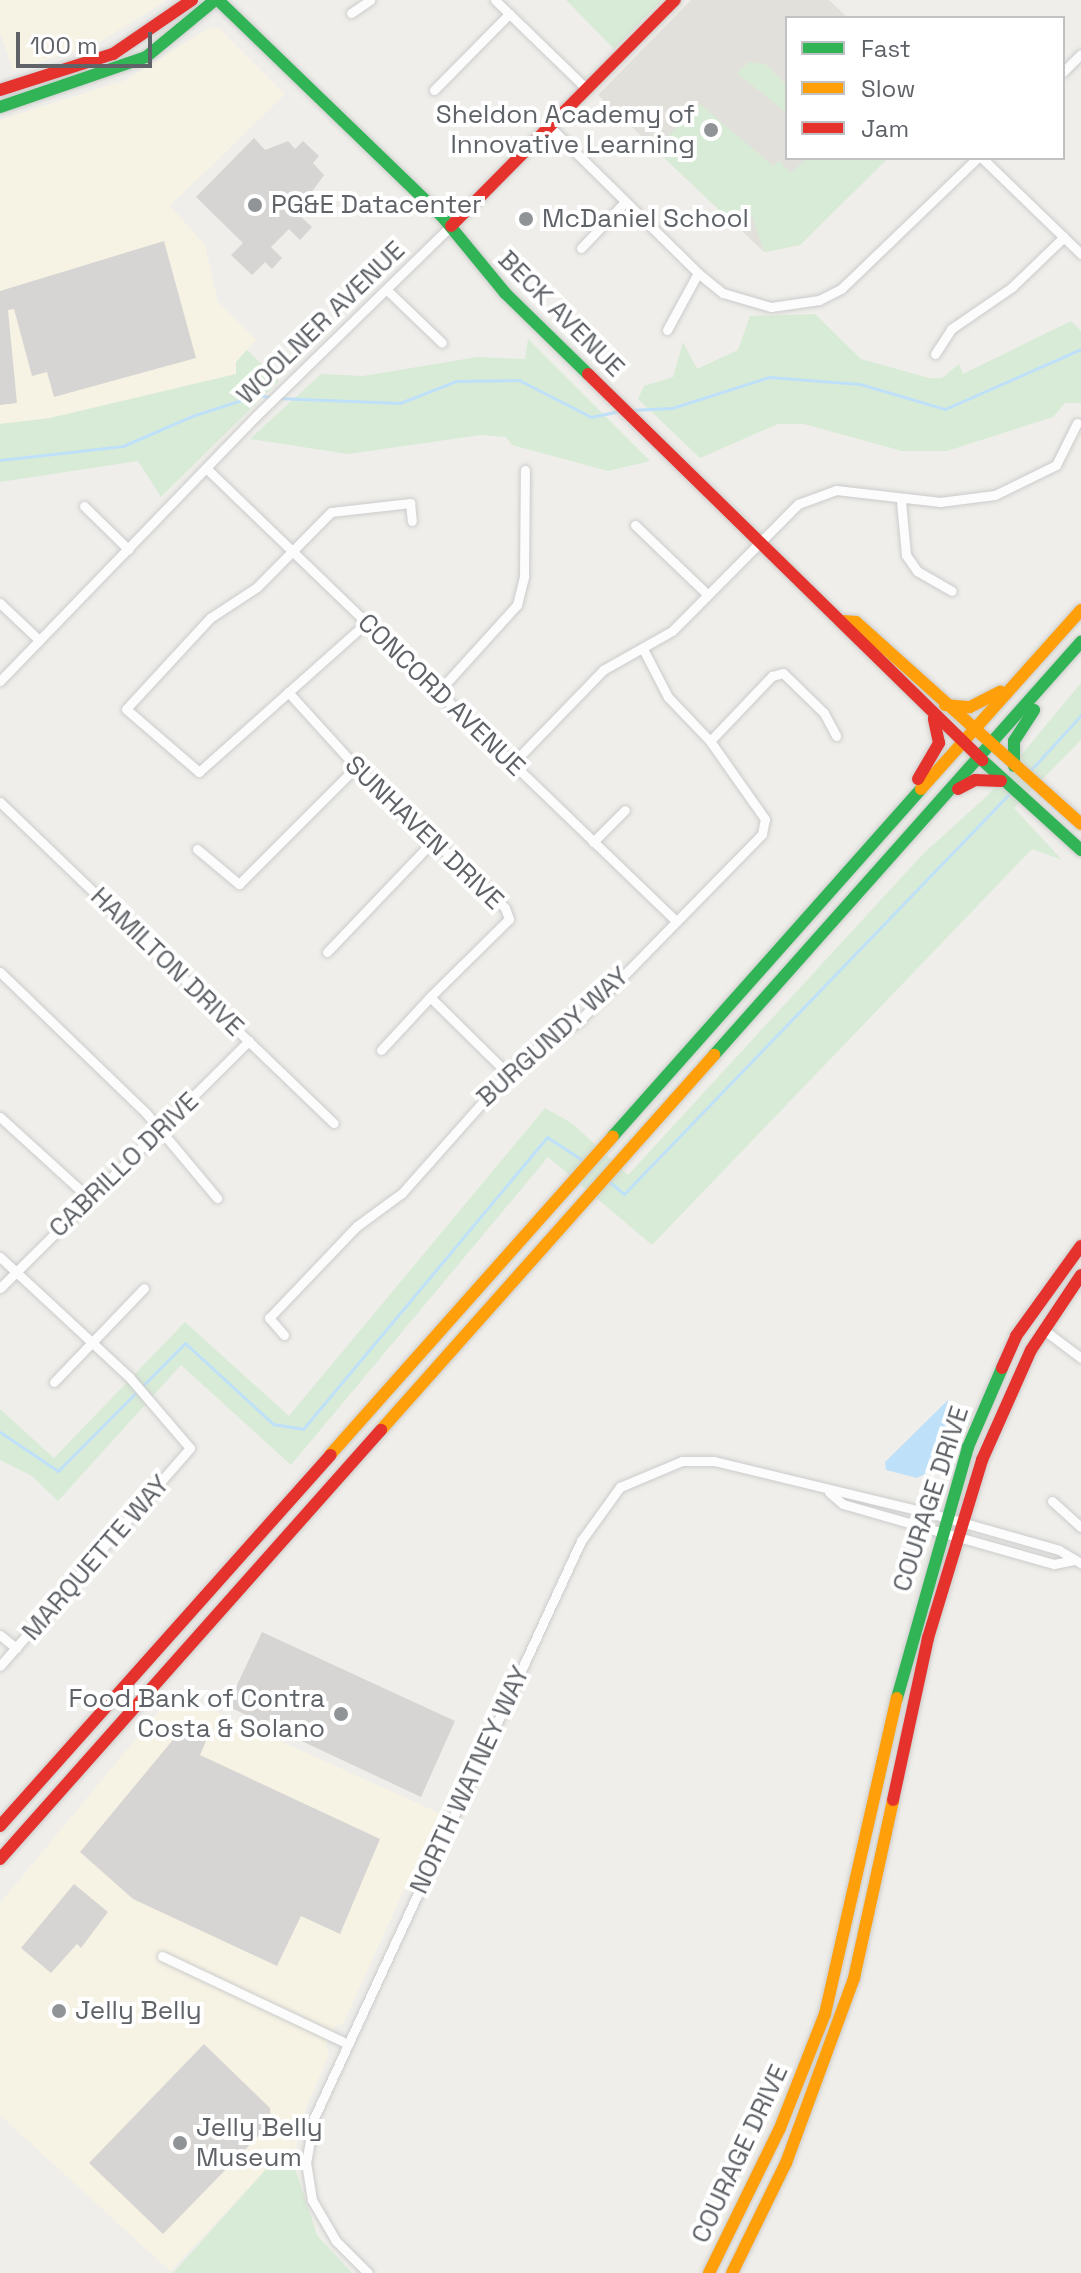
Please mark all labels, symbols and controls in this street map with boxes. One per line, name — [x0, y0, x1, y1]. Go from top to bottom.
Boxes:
scale bar — [20, 16, 156, 66]
legend — [785, 16, 1065, 160]
text: 100 m — [30, 30, 98, 61]
text: Fast — [861, 33, 911, 64]
text: Slow — [861, 73, 915, 104]
place label: Sheldon Academy of Innovative Learning — [435, 99, 695, 160]
text: Jam — [861, 113, 909, 144]
marker: Sheldon Academy of Innovative Learning — [702, 121, 720, 139]
place label: PG&E Datacenter — [271, 189, 482, 221]
marker: PG&E Datacenter — [246, 196, 264, 214]
place label: McDaniel School — [542, 203, 749, 235]
marker: McDaniel School — [517, 210, 535, 228]
street label: WOOLNER AVENUE — [230, 235, 412, 411]
street label: BECK AVENUE — [491, 244, 631, 384]
street label: CONCORD AVENUE — [351, 607, 531, 783]
street label: SUNHAVEN DRIVE — [338, 750, 510, 916]
street label: HAMILTON DRIVE — [84, 881, 250, 1043]
street label: BURGUNDY WAY — [470, 960, 636, 1114]
street label: CABRILLO DRIVE — [43, 1086, 205, 1244]
street label: COURAGE DRIVE — [886, 1402, 976, 1596]
street label: MARQUETTE WAY — [16, 1469, 176, 1647]
street label: NORTH WATNEY WAY — [403, 1661, 537, 1899]
place label: Food Bank of Contra Costa & Solano — [68, 1683, 325, 1744]
marker: Food Bank of Contra Costa & Solano — [332, 1705, 350, 1723]
place label: Jelly Belly — [75, 1995, 202, 2027]
marker: Jelly Belly — [50, 2002, 68, 2020]
street label: COURAGE DRIVE — [685, 2060, 795, 2248]
place label: Jelly Belly Museum — [196, 2112, 323, 2174]
marker: Jelly Belly Museum — [171, 2134, 189, 2152]

